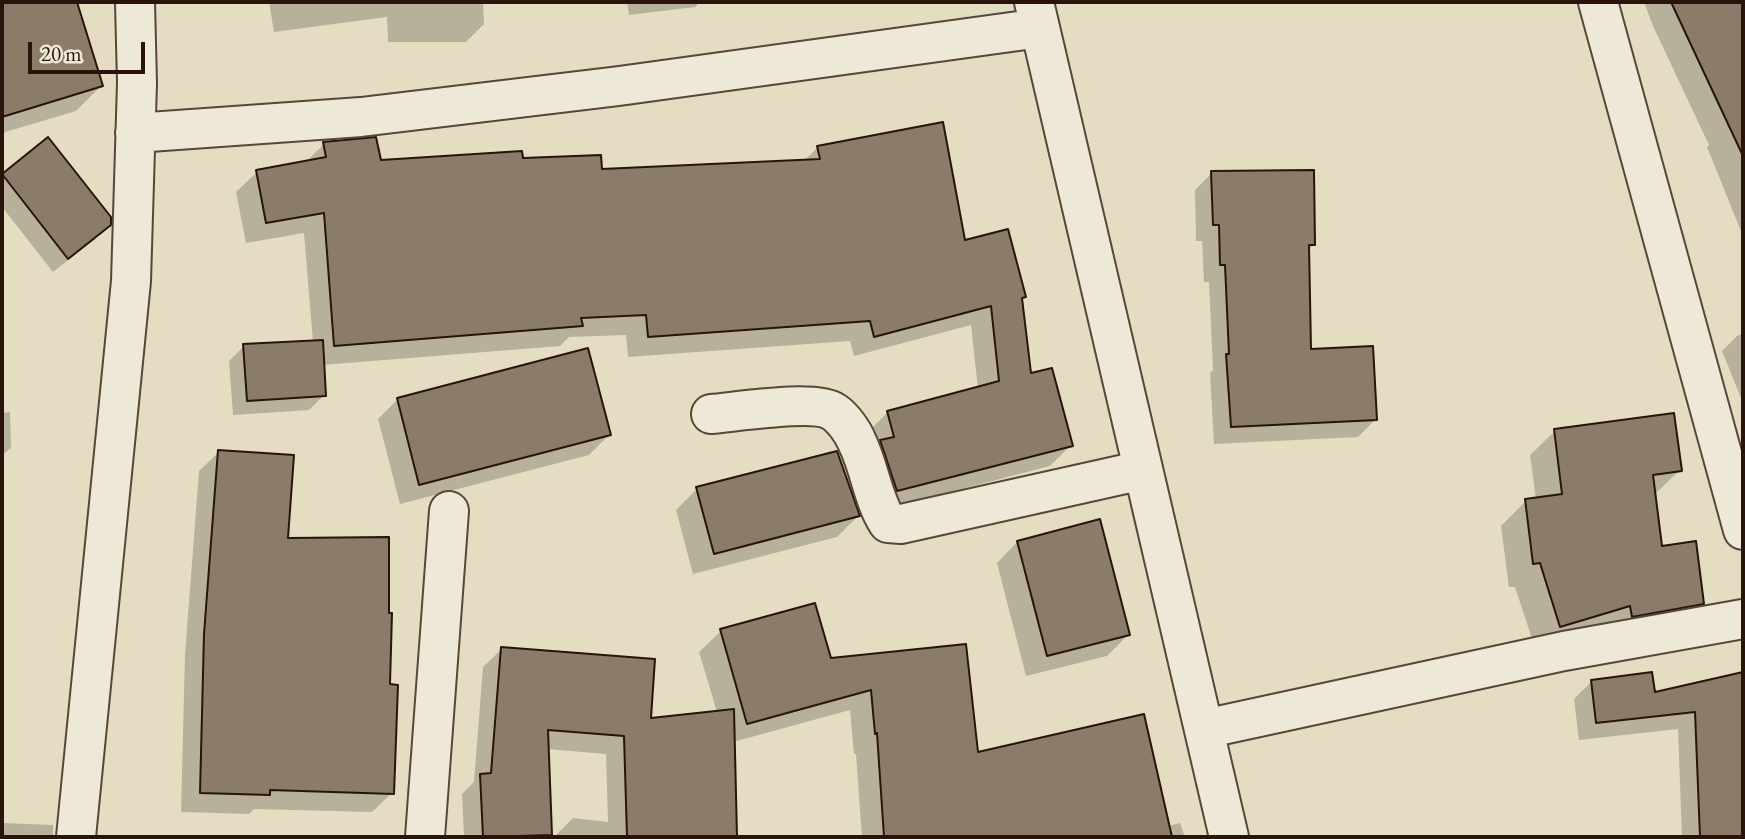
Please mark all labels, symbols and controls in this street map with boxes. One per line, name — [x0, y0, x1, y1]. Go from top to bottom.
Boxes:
scale bar — [32, 28, 149, 72]
text: 20 m — [41, 40, 82, 67]

